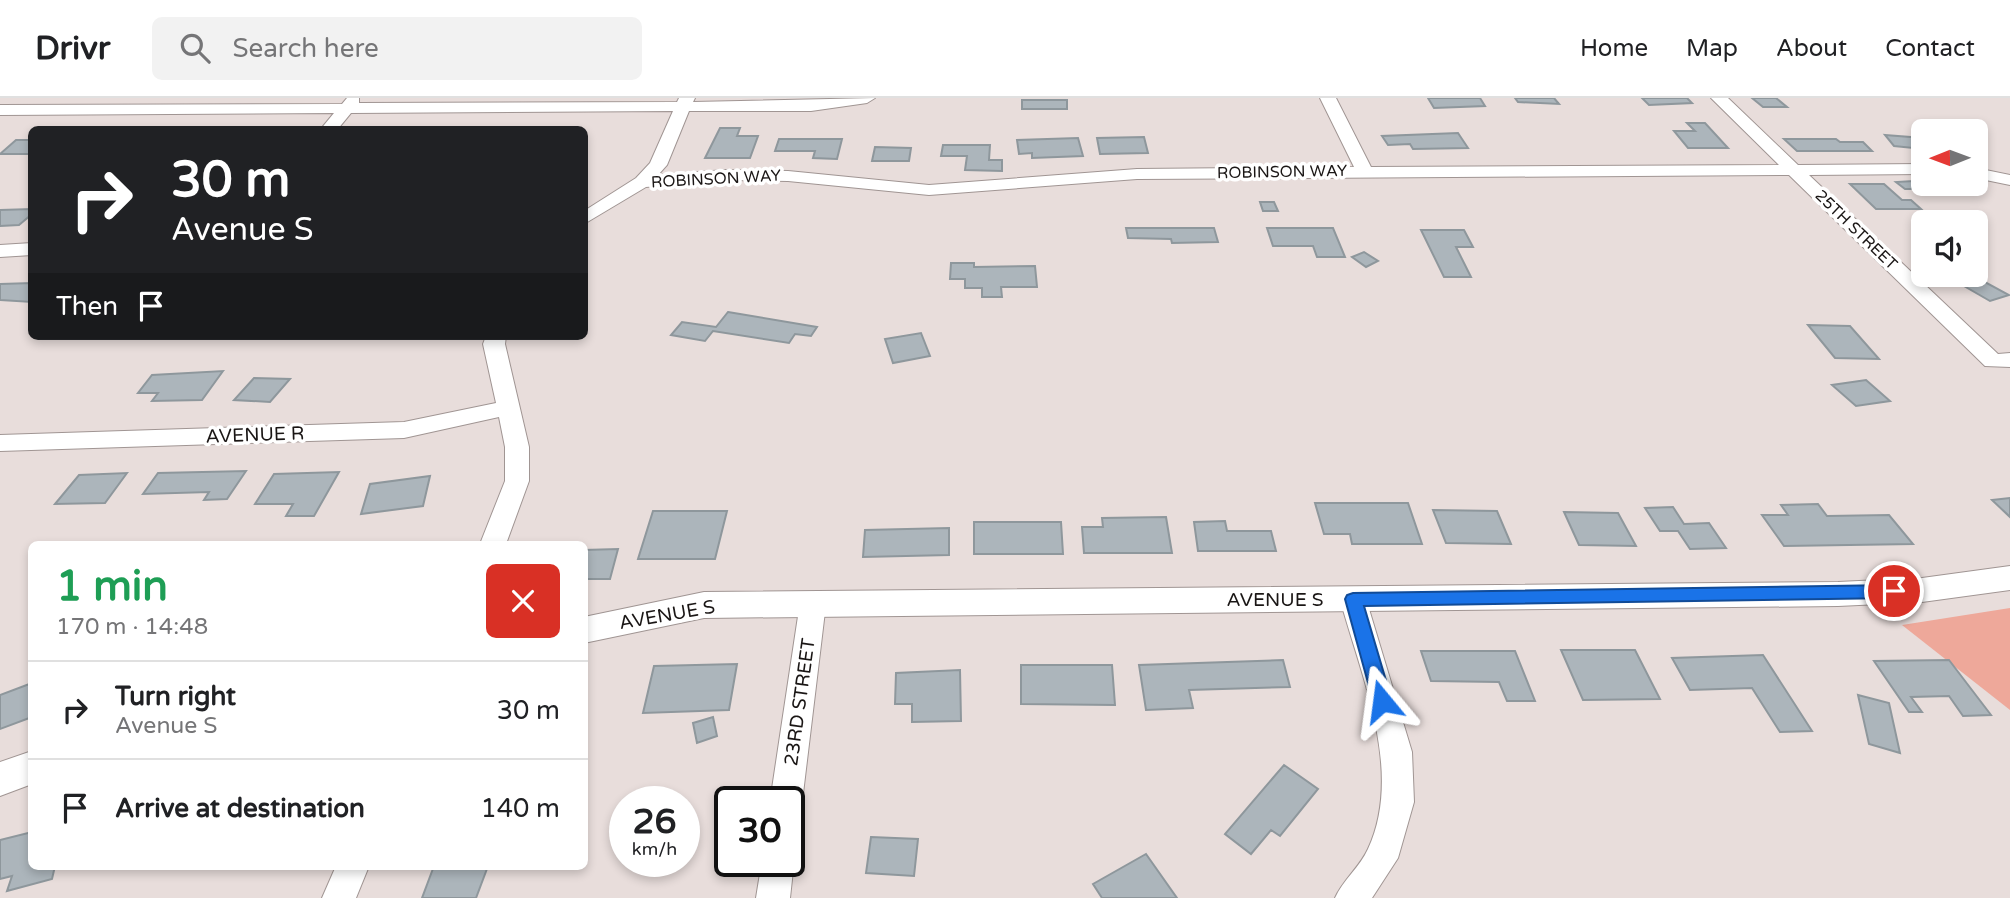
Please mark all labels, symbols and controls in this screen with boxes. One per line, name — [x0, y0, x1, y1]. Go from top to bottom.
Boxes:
search box — [152, 17, 642, 80]
text: Drivr — [35, 29, 110, 68]
icon: search — [176, 29, 214, 67]
text: Search here — [232, 33, 379, 64]
text: Home — [1580, 34, 1648, 63]
text: Map — [1686, 34, 1738, 63]
text: About — [1776, 34, 1847, 63]
text: Contact — [1885, 34, 1975, 63]
north arrow — [1911, 119, 1988, 196]
map controls — [1911, 119, 1988, 287]
text: 30 m — [171, 151, 290, 210]
icon: right — [56, 154, 147, 245]
street label: ROBINSON WAY — [1217, 161, 1347, 183]
street label: ROBINSON WAY — [651, 166, 781, 192]
street label: 25TH STREET — [1811, 186, 1901, 274]
button: sound — [1911, 210, 1988, 287]
text: Avenue S — [171, 211, 314, 249]
icon: arrive — [132, 287, 170, 325]
text: Then — [56, 291, 118, 322]
street label: AVENUE R — [205, 422, 305, 448]
text: 1 min — [56, 561, 168, 612]
pin — [1864, 561, 1924, 621]
button: close — [486, 564, 560, 638]
icon: arrive — [1875, 572, 1913, 610]
street label: AVENUE S — [1226, 589, 1324, 611]
street label: AVENUE S — [617, 596, 717, 634]
text: 170 m · 14:48 — [56, 613, 208, 641]
street label: 23RD STREET — [780, 636, 820, 767]
position arrow — [1345, 664, 1419, 738]
text: Turn right — [115, 681, 236, 712]
icon: right — [56, 691, 94, 729]
text: 30 m — [497, 695, 560, 726]
text: Avenue S — [115, 712, 217, 740]
speed limit sign: 30 — [714, 786, 805, 877]
icon: arrive — [56, 789, 94, 827]
text: Arrive at destination — [115, 793, 365, 824]
text: 140 m — [480, 793, 560, 824]
text: 26 — [633, 801, 676, 843]
text: km/h — [632, 838, 677, 860]

